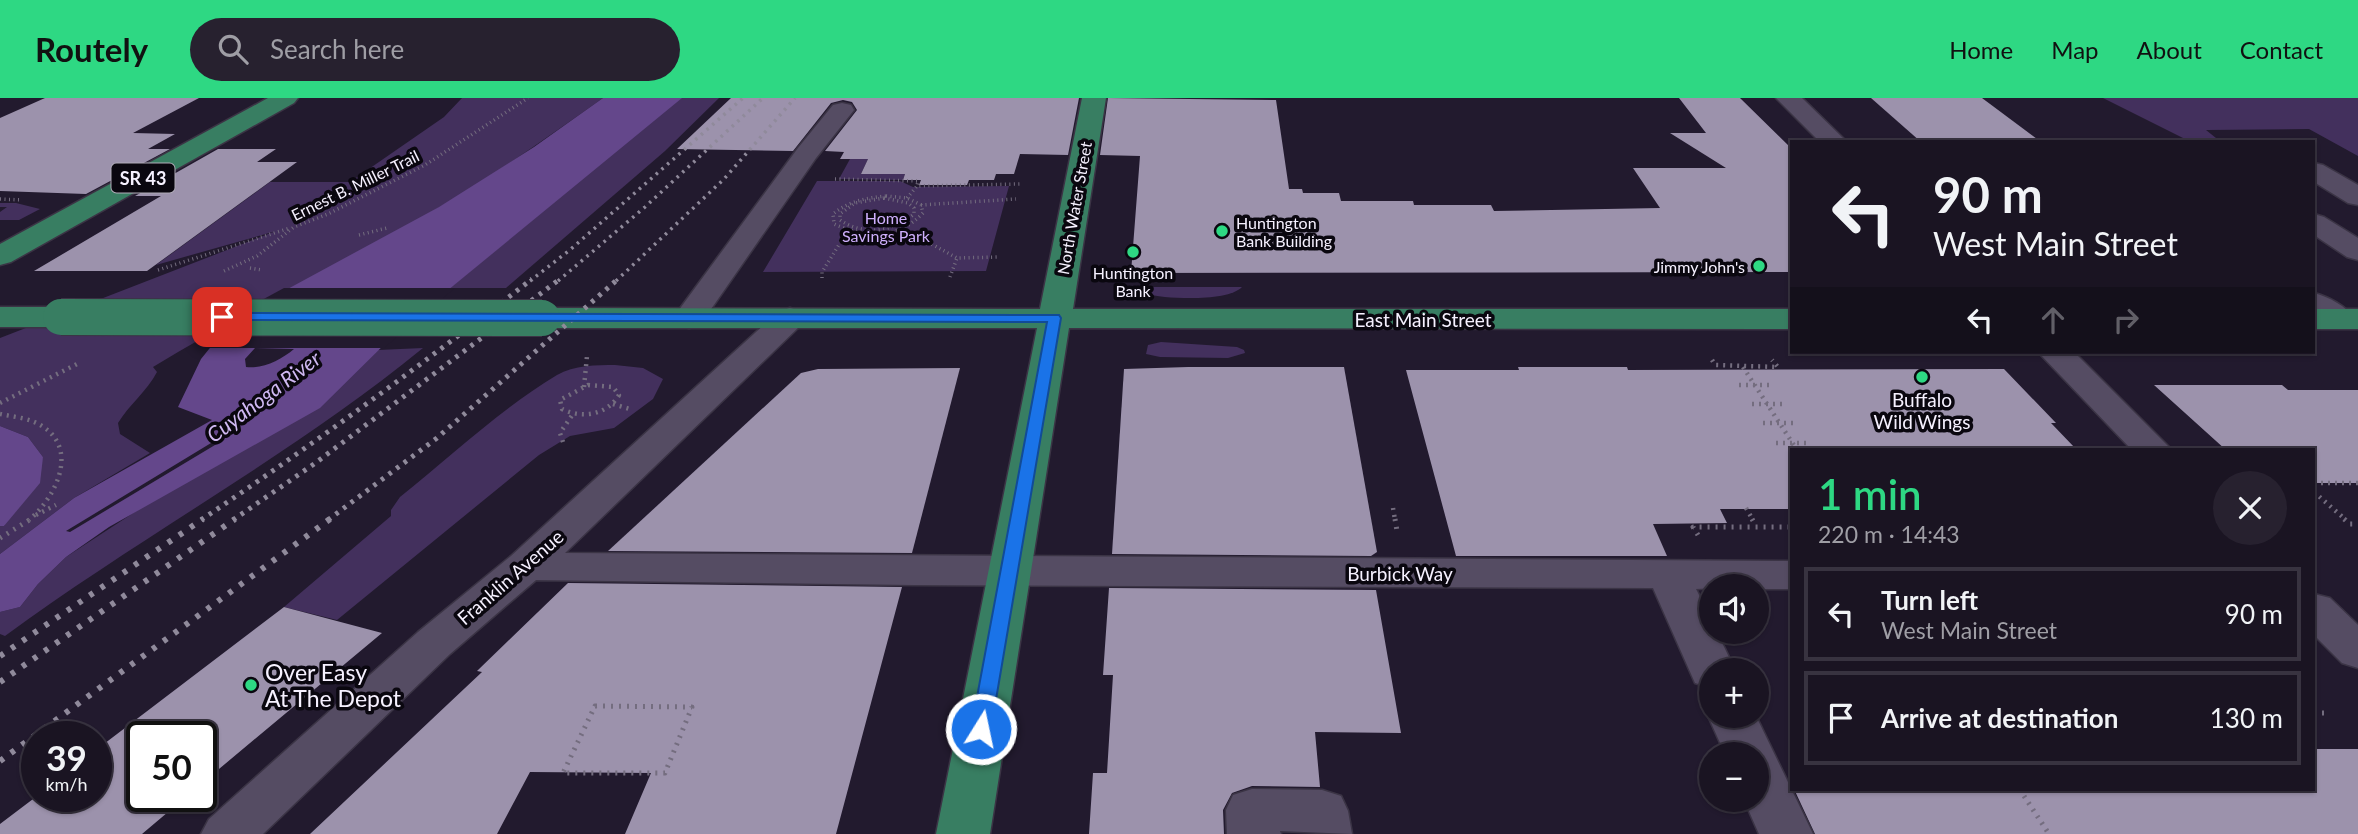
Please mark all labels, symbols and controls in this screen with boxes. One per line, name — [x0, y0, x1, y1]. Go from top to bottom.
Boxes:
search box — [190, 18, 680, 81]
text: Routely — [35, 29, 148, 69]
icon: search — [214, 30, 252, 68]
text: Search here — [270, 33, 404, 65]
text: Home — [1949, 35, 2013, 64]
text: Map — [2051, 35, 2099, 64]
text: About — [2137, 35, 2202, 64]
text: Contact — [2240, 35, 2323, 64]
street label: North Water Street — [1053, 140, 1095, 276]
street label: Ernest B. Miller Trail — [288, 146, 422, 224]
road number: SR 43 — [111, 164, 174, 192]
text: 90 m — [1933, 165, 2043, 223]
icon: left — [1818, 168, 1909, 259]
park label: Home Savings Park — [842, 208, 931, 245]
place label: Huntington Bank Building — [1236, 213, 1332, 250]
marker: Huntington Bank Building — [1214, 223, 1230, 239]
text: West Main Street — [1933, 224, 2178, 263]
marker: Huntington Bank — [1125, 244, 1141, 260]
place label: Jimmy John's — [1654, 257, 1745, 276]
marker: Jimmy John's — [1751, 258, 1767, 274]
place label: Huntington Bank — [1093, 263, 1173, 300]
pin — [192, 287, 252, 347]
icon: arrive — [203, 298, 241, 336]
icon: left — [1961, 301, 1999, 339]
icon: ahead — [2034, 301, 2072, 339]
icon: right — [2107, 301, 2145, 339]
street label: East Main Street — [1354, 308, 1492, 331]
water label: Cuyahoga River — [201, 345, 325, 447]
marker: Buffalo Wild Wings — [1914, 369, 1930, 385]
place label: Buffalo Wild Wings — [1874, 388, 1970, 433]
text: 1 min — [1818, 469, 1922, 519]
button: close — [2213, 471, 2287, 545]
text: 220 m · 14:43 — [1818, 520, 1960, 548]
street label: Franklin Avenue — [452, 525, 568, 629]
street label: Burbick Way — [1347, 562, 1453, 585]
map controls — [1699, 574, 1769, 812]
button: sound — [1699, 574, 1769, 644]
text: Turn left — [1881, 584, 1978, 616]
icon: left — [1822, 595, 1860, 633]
text: 90 m — [2225, 598, 2283, 630]
text: West Main Street — [1881, 616, 2057, 644]
place label: Over Easy At The Depot — [265, 658, 402, 712]
button: + — [1699, 658, 1769, 728]
marker: Over Easy At The Depot — [243, 677, 259, 693]
position arrow — [944, 692, 1018, 766]
icon: arrive — [1822, 699, 1860, 737]
text: Arrive at destination — [1881, 702, 2118, 734]
text: 130 m — [2210, 702, 2283, 734]
speed limit sign: 50 — [126, 721, 217, 812]
text: 39 — [46, 736, 87, 778]
button: − — [1699, 742, 1769, 812]
text: km/h — [45, 773, 88, 795]

